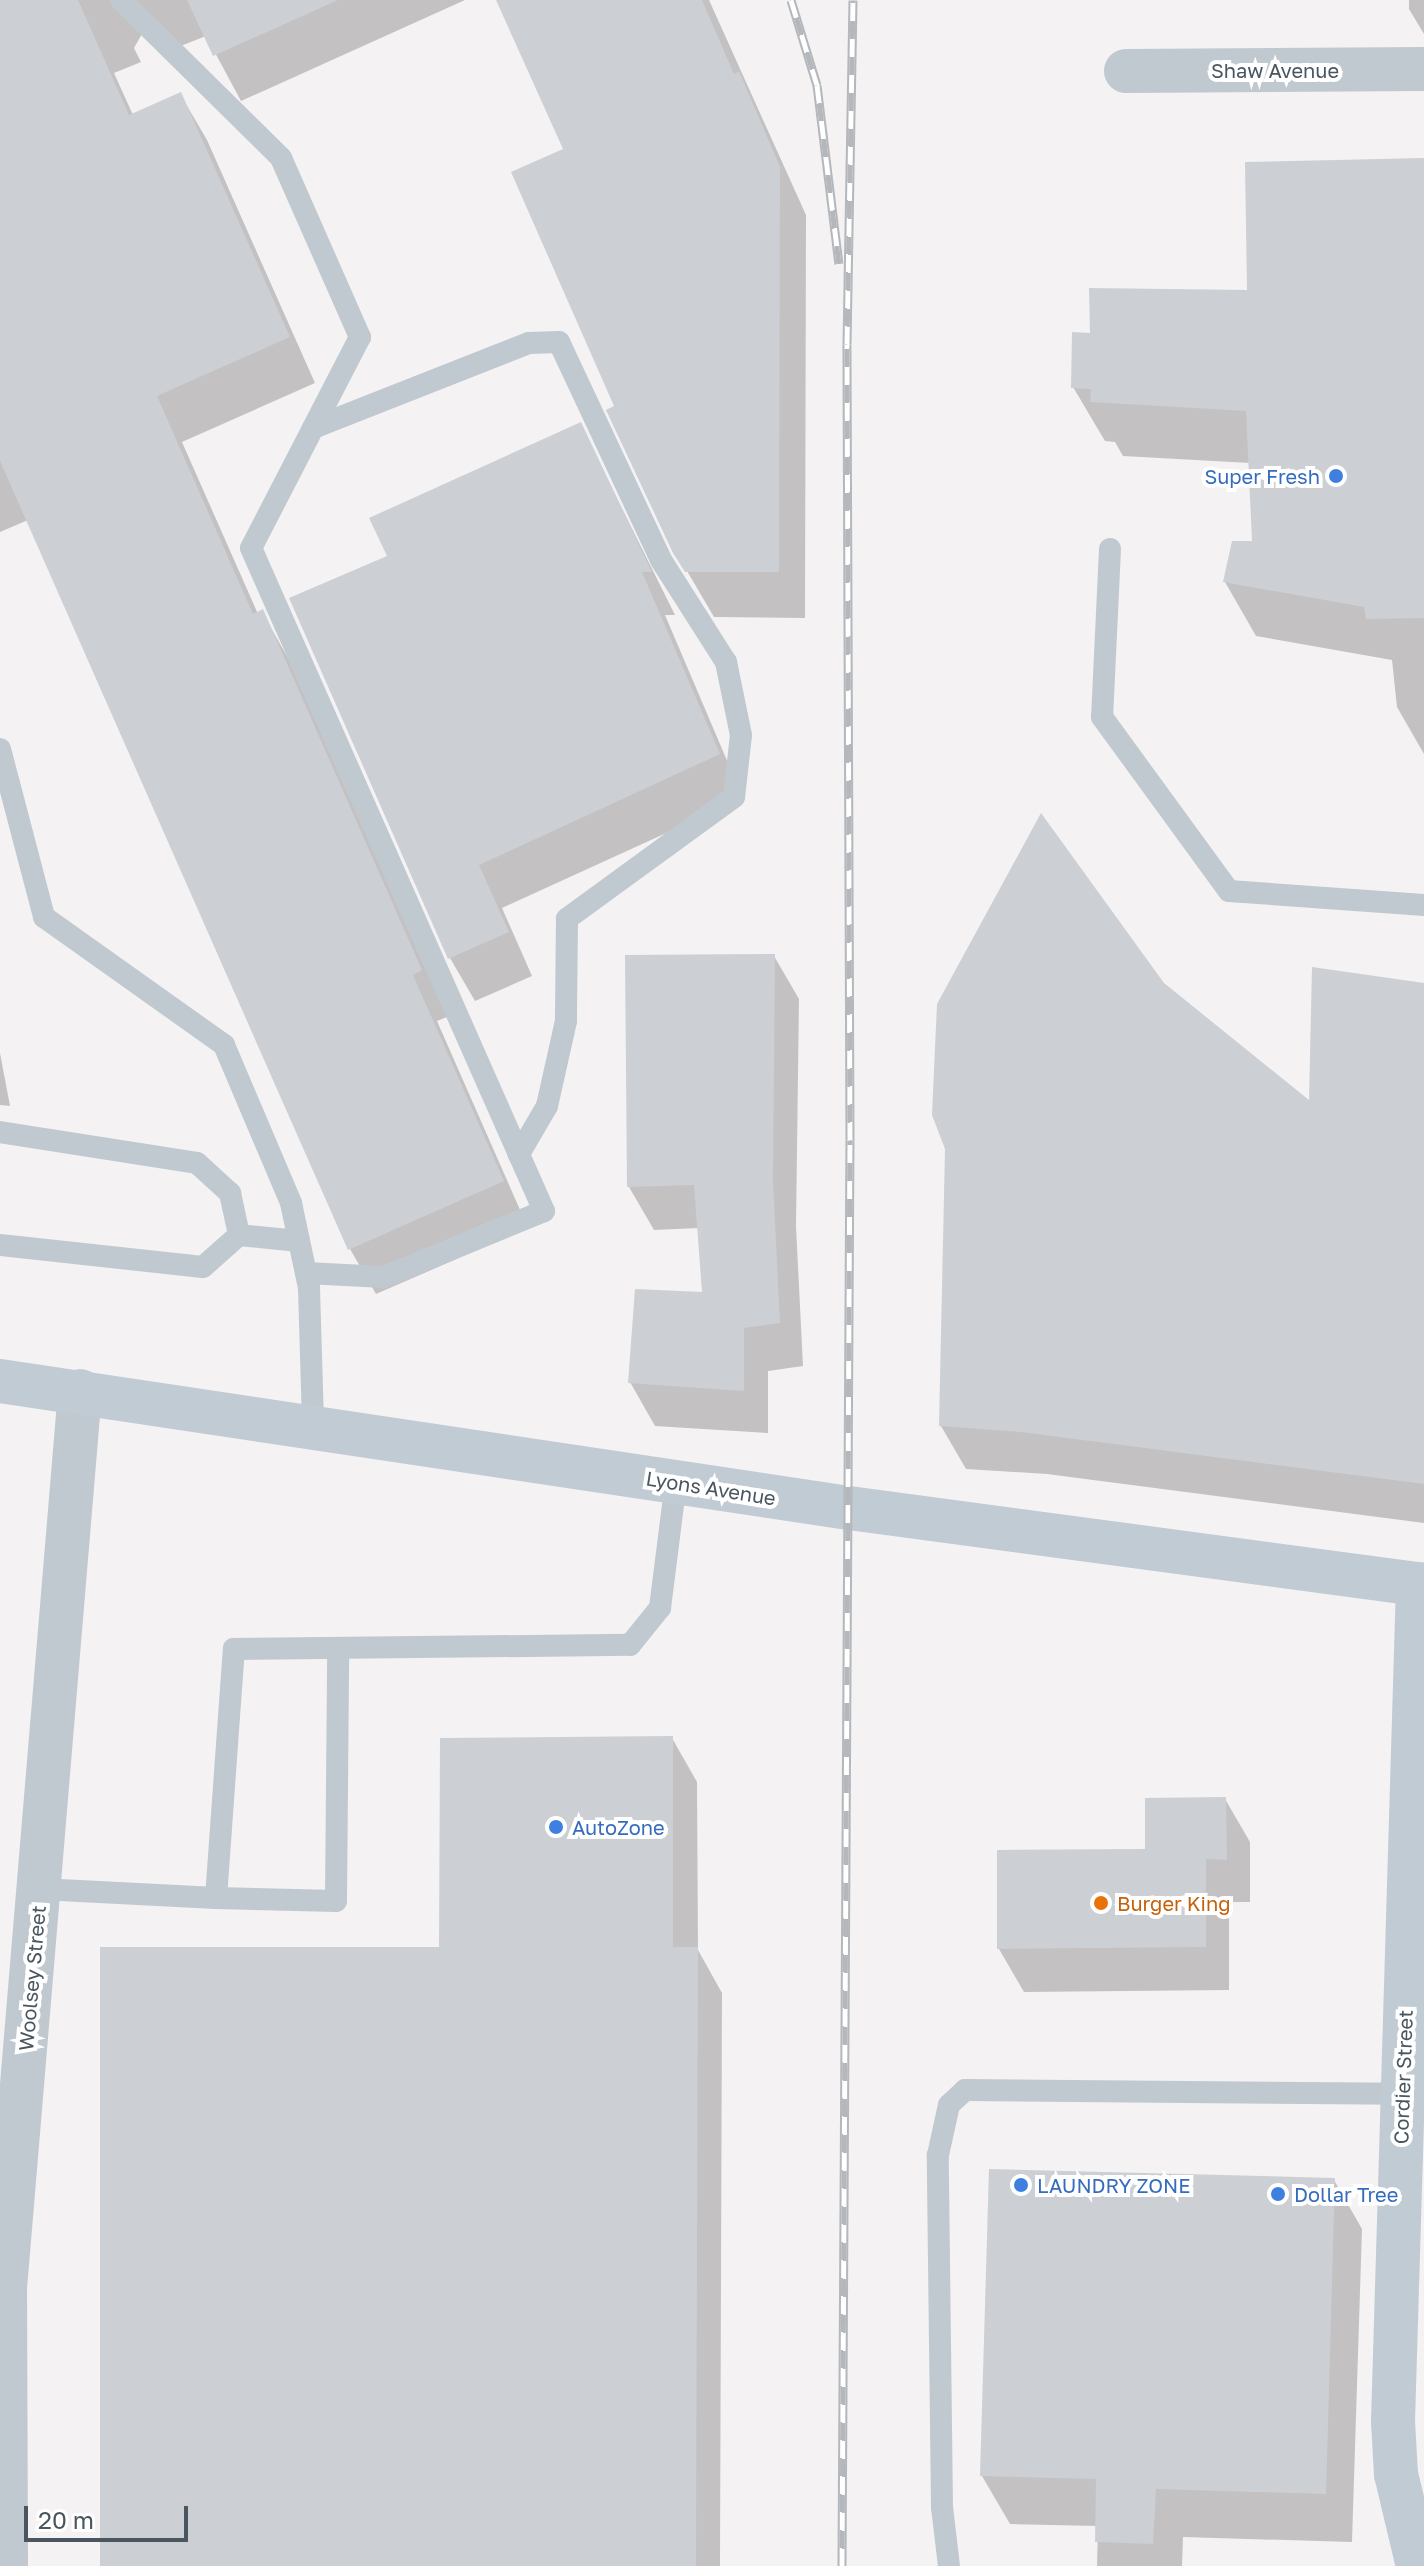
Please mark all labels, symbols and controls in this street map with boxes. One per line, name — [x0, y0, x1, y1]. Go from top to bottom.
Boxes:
street label: Shaw Avenue — [1211, 58, 1339, 82]
place label: Super Fresh — [1204, 464, 1320, 488]
marker: Super Fresh — [1327, 467, 1345, 485]
street label: Lyons Avenue — [644, 1466, 778, 1510]
place label: AutoZone — [572, 1815, 665, 1839]
marker: AutoZone — [547, 1818, 565, 1836]
place label: Burger King — [1117, 1891, 1231, 1915]
marker: Burger King — [1092, 1894, 1110, 1912]
street label: Woolsey Street — [14, 1904, 50, 2052]
street label: Cordier Street — [1389, 2009, 1417, 2145]
place label: LAUNDRY ZONE — [1037, 2173, 1190, 2197]
marker: LAUNDRY ZONE — [1012, 2176, 1030, 2194]
place label: Dollar Tree — [1294, 2182, 1398, 2206]
marker: Dollar Tree — [1269, 2185, 1287, 2203]
scale bar — [28, 2490, 192, 2540]
text: 20 m — [38, 2505, 94, 2534]

